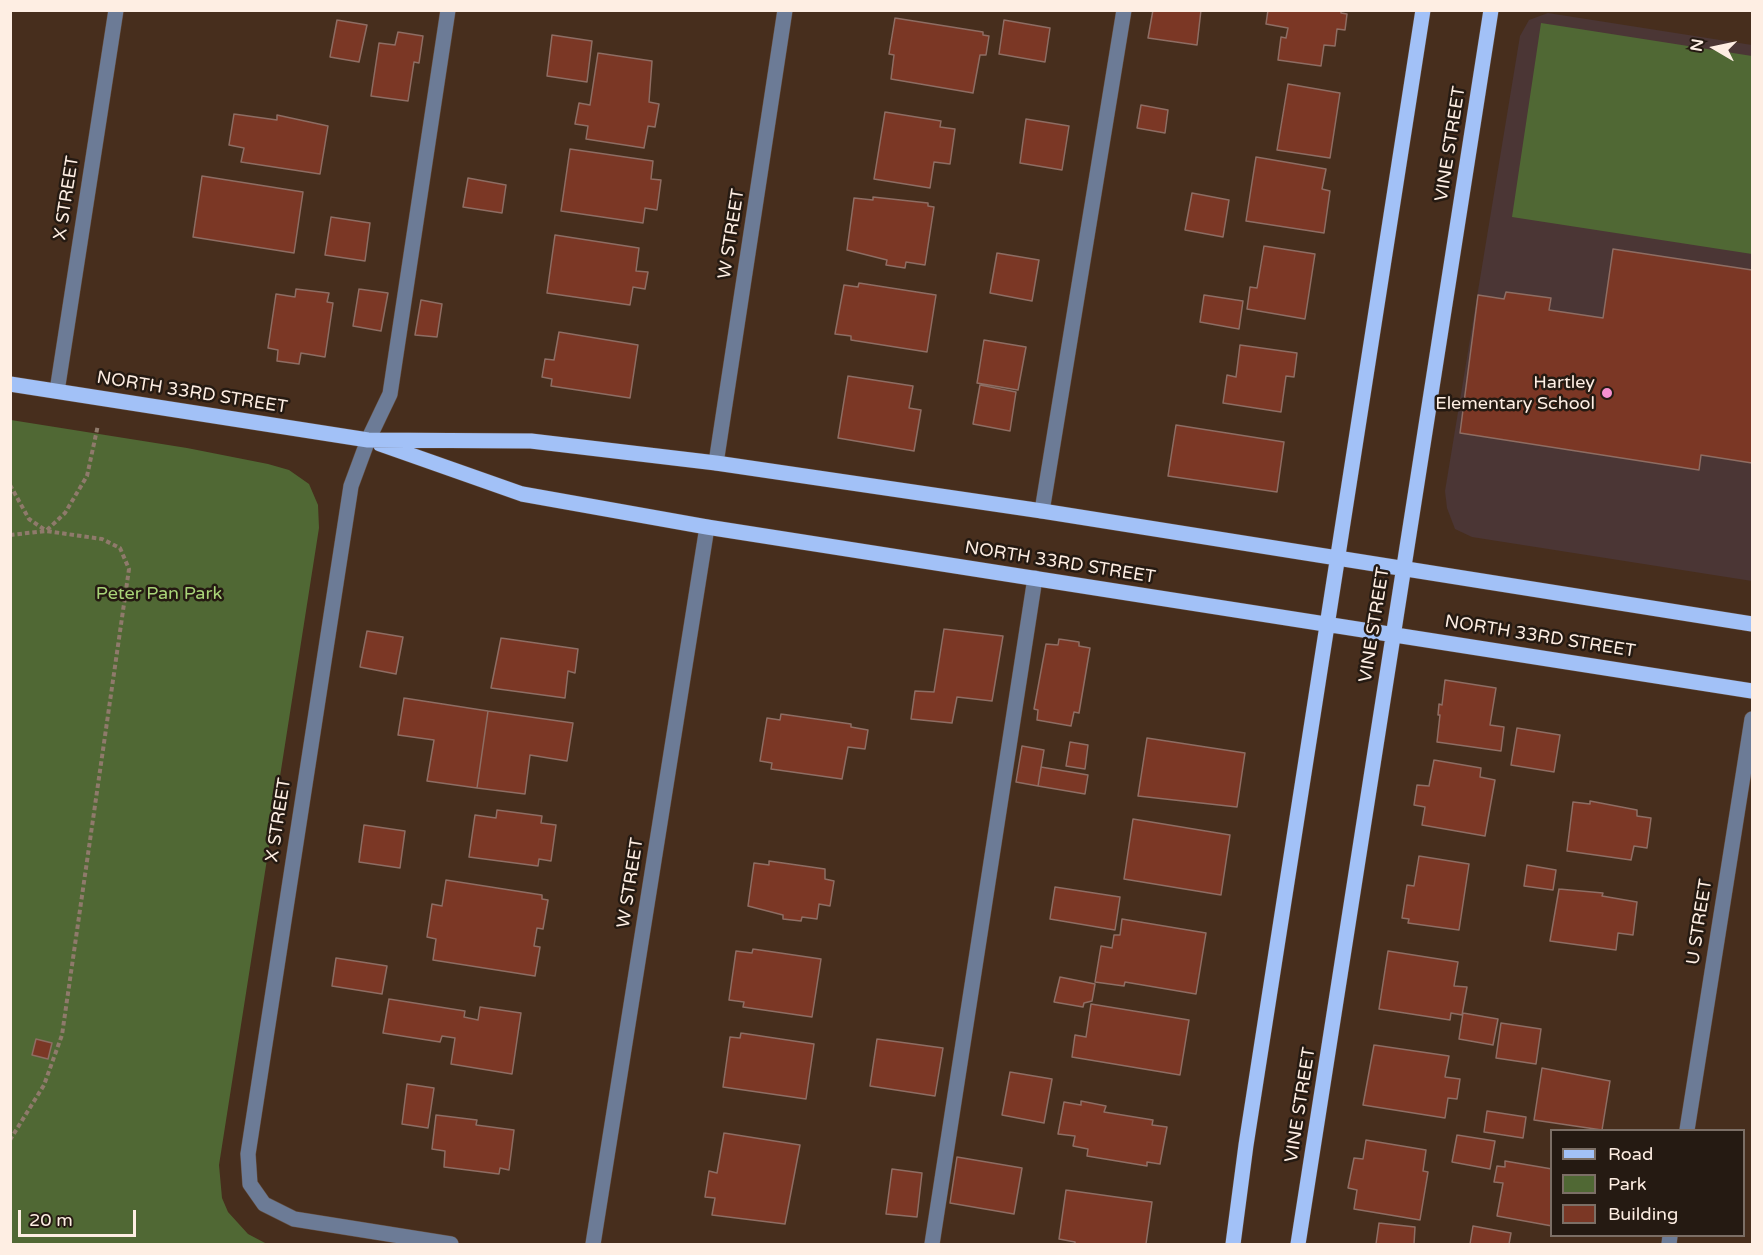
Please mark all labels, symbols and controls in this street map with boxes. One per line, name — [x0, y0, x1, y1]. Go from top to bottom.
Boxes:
north arrow — [1685, 18, 1745, 78]
text: N — [1686, 37, 1708, 53]
street label: VINE STREET — [1431, 85, 1471, 203]
street label: X STREET — [50, 154, 84, 242]
street label: W STREET — [714, 187, 750, 281]
street label: NORTH 33RD STREET — [95, 367, 289, 419]
place label: Hartley Elementary School — [1435, 372, 1595, 415]
marker: Hartley Elementary School — [1600, 386, 1614, 400]
street label: NORTH 33RD STREET — [963, 537, 1157, 589]
street label: VINE STREET — [1355, 566, 1395, 684]
park label: Peter Pan Park — [96, 583, 222, 605]
street label: NORTH 33RD STREET — [1443, 611, 1637, 663]
street label: X STREET — [262, 776, 296, 864]
street label: W STREET — [613, 836, 649, 930]
street label: U STREET — [1683, 878, 1717, 966]
street label: VINE STREET — [1281, 1046, 1321, 1164]
legend — [1550, 1129, 1745, 1237]
text: Road — [1608, 1143, 1653, 1165]
text: Park — [1608, 1173, 1646, 1195]
scale bar — [21, 1198, 140, 1236]
text: Building — [1608, 1203, 1678, 1225]
text: 20 m — [29, 1209, 73, 1231]

